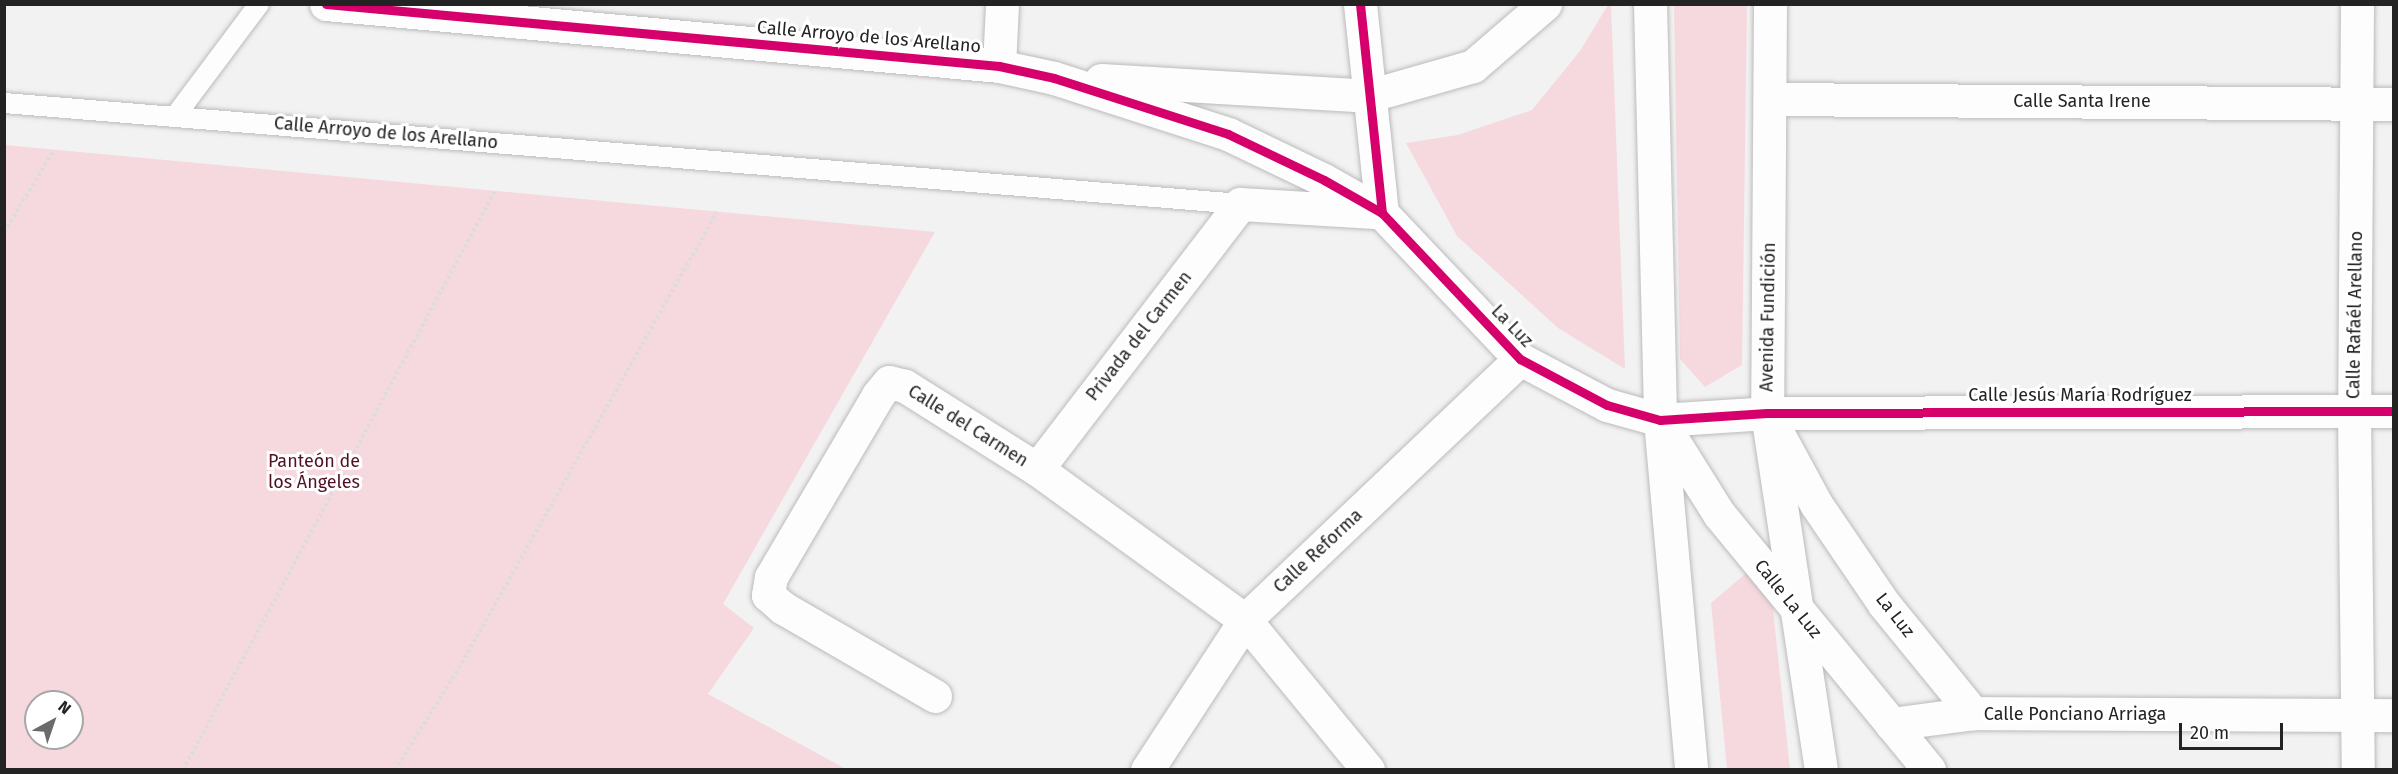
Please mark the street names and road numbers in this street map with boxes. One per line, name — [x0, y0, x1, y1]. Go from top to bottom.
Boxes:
street label: Calle Arroyo de los Arellano — [756, 16, 982, 58]
street label: Calle Santa Irene — [2013, 90, 2151, 112]
street label: Calle Arroyo de los Arellano — [273, 112, 499, 154]
street label: Calle Rafaél Arellano — [2343, 231, 2367, 399]
street label: Avenida Fundición — [1756, 242, 1780, 392]
street label: Privada del Carmen — [1082, 267, 1196, 405]
street label: La Luz — [1487, 300, 1537, 352]
street label: Calle del Carmen — [904, 380, 1032, 472]
street label: Calle Jesús María Rodríguez — [1968, 384, 2192, 406]
street label: Calle Reforma — [1269, 504, 1367, 598]
street label: Calle La Luz — [1750, 555, 1826, 643]
street label: La Luz — [1871, 589, 1919, 641]
street label: Calle Ponciano Arriaga — [1984, 703, 2166, 725]

